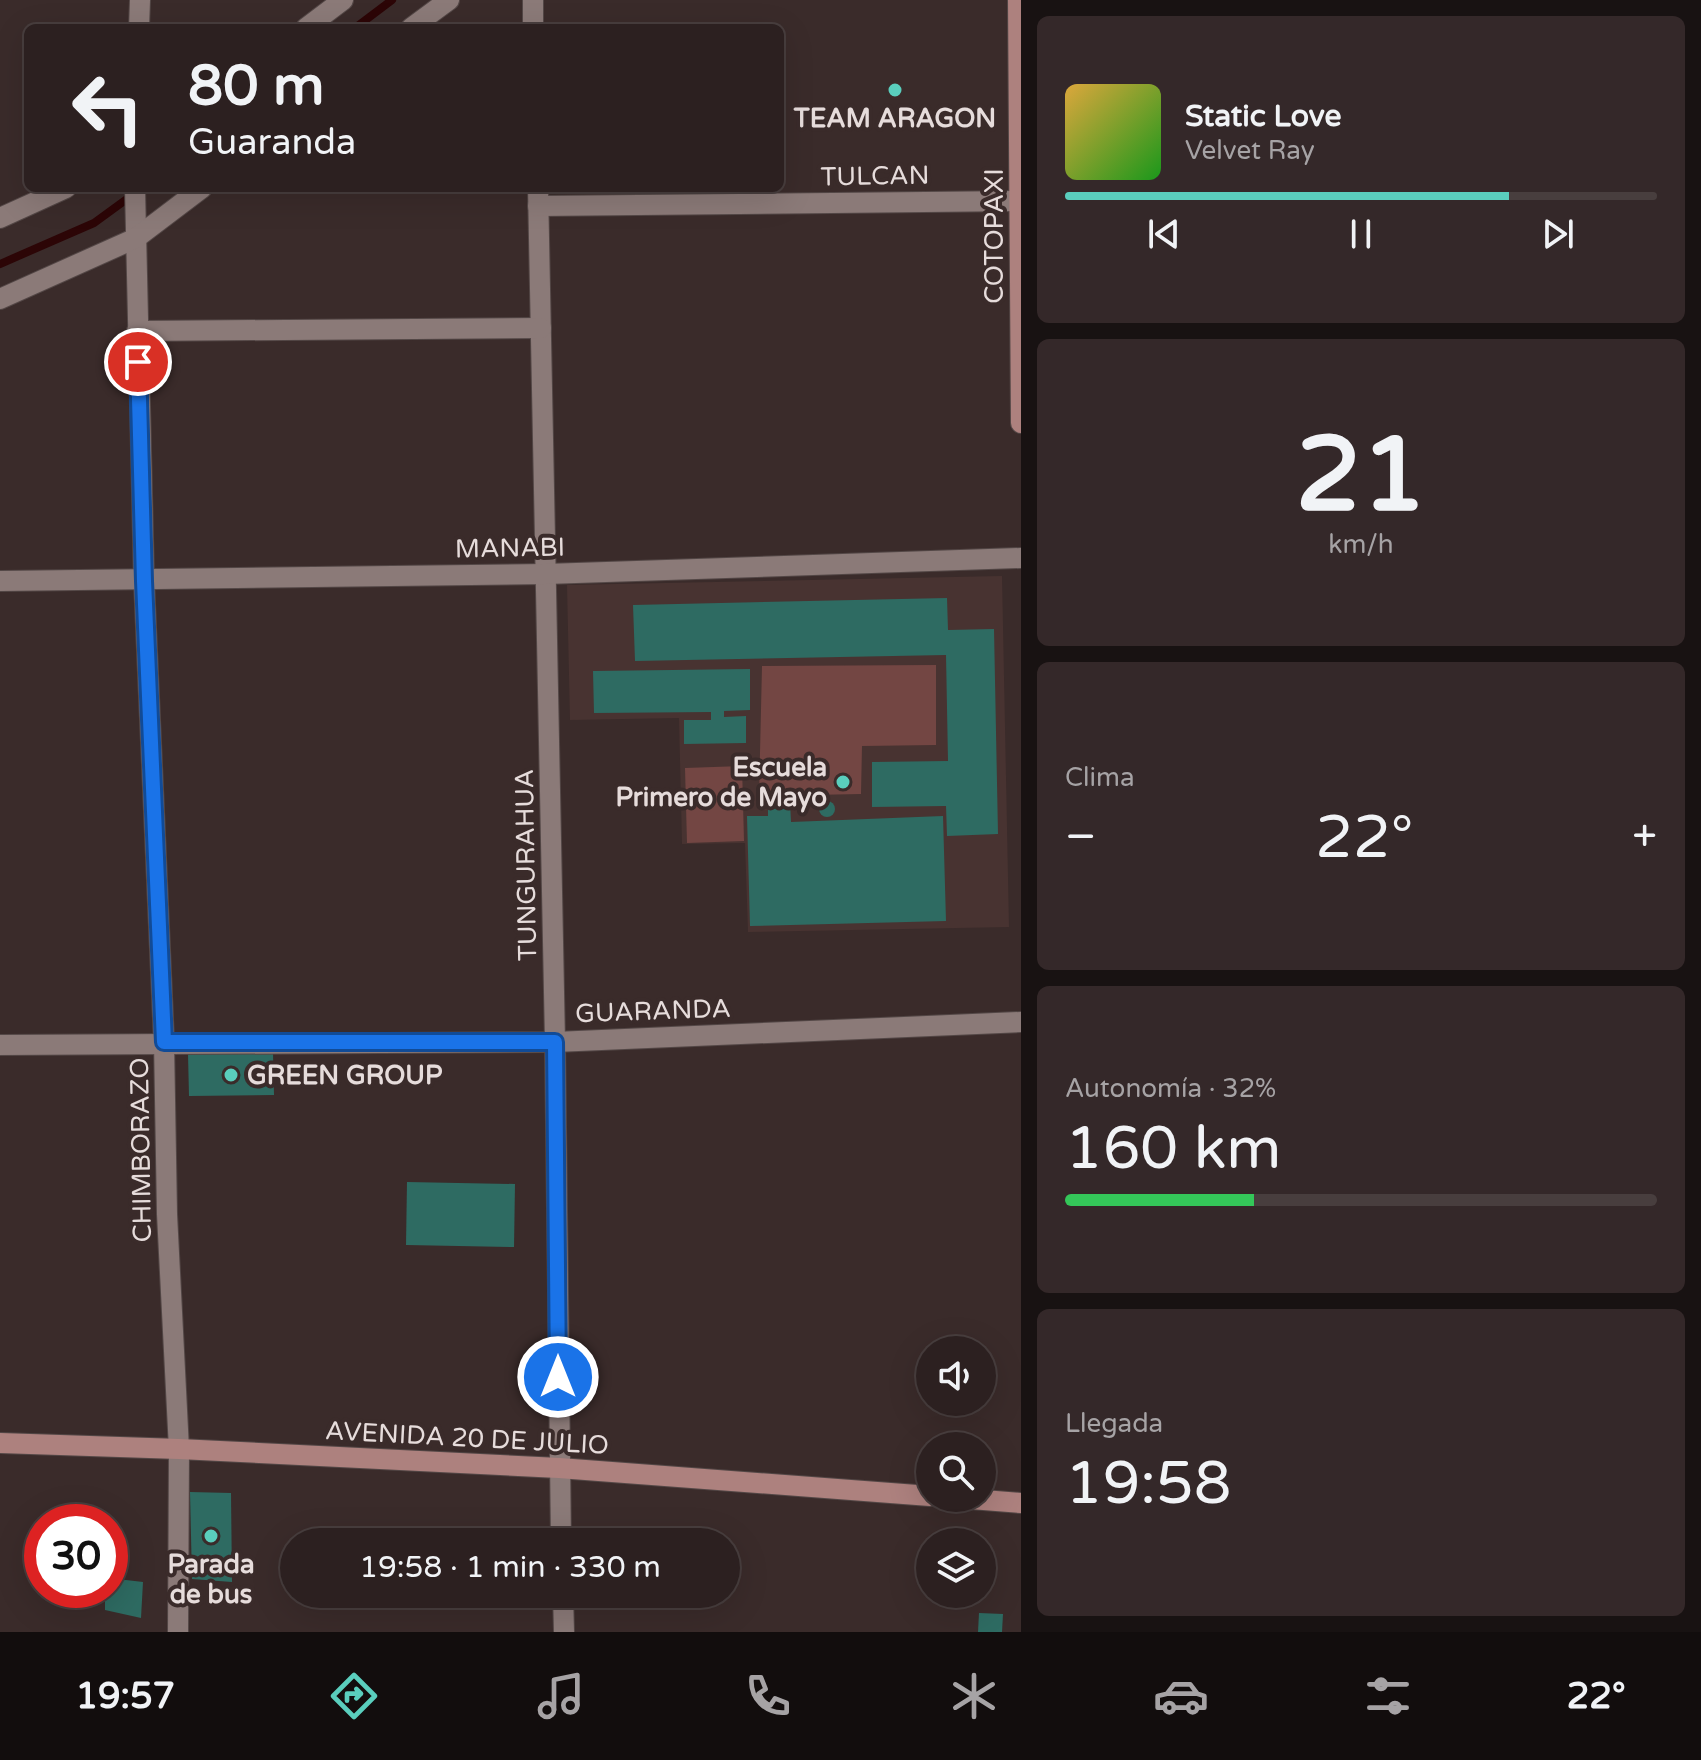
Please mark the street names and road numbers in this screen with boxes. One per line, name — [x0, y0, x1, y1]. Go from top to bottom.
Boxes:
street label: TULCAN — [820, 160, 930, 192]
street label: COTOPAXI — [979, 168, 1010, 304]
street label: MANABI — [455, 532, 565, 564]
street label: TUNGURAHUA — [509, 769, 543, 961]
street label: GUARANDA — [575, 993, 731, 1029]
street label: CHIMBORAZO — [124, 1057, 158, 1243]
street label: AVENIDA 20 DE JULIO — [324, 1415, 610, 1461]

